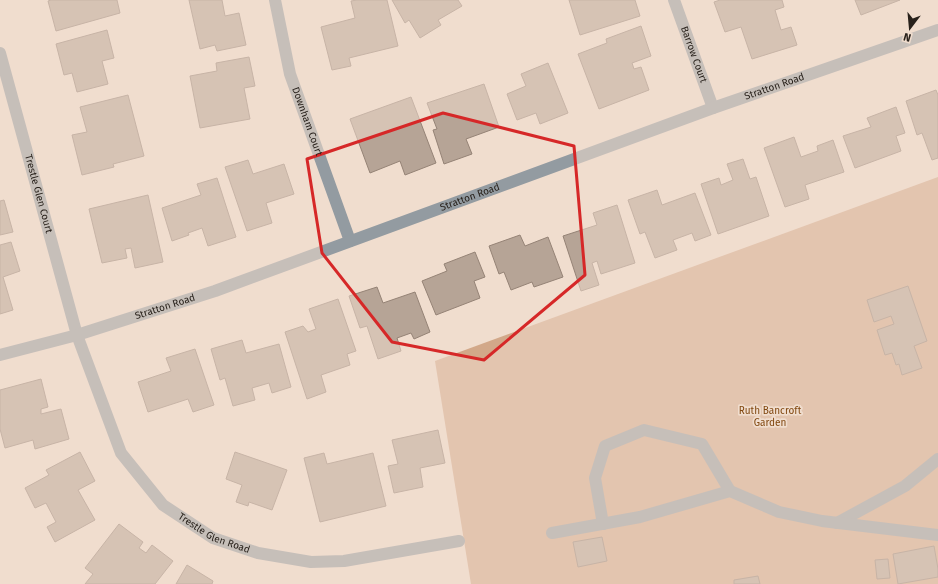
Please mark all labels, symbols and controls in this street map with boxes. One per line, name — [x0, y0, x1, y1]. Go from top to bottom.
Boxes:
north arrow — [890, 8, 930, 48]
street label: Barrow Court — [678, 25, 710, 85]
text: N — [902, 30, 913, 44]
street label: Stratton Road — [743, 71, 806, 103]
street label: Downham Court — [289, 85, 325, 158]
street label: Trestle Glen Court — [22, 153, 55, 235]
street label: Stratton Road — [438, 181, 501, 214]
street label: Stratton Road — [133, 292, 197, 322]
park label: Ruth Bancroft Garden — [739, 405, 802, 429]
street label: Trestle Glen Road — [176, 511, 252, 556]

